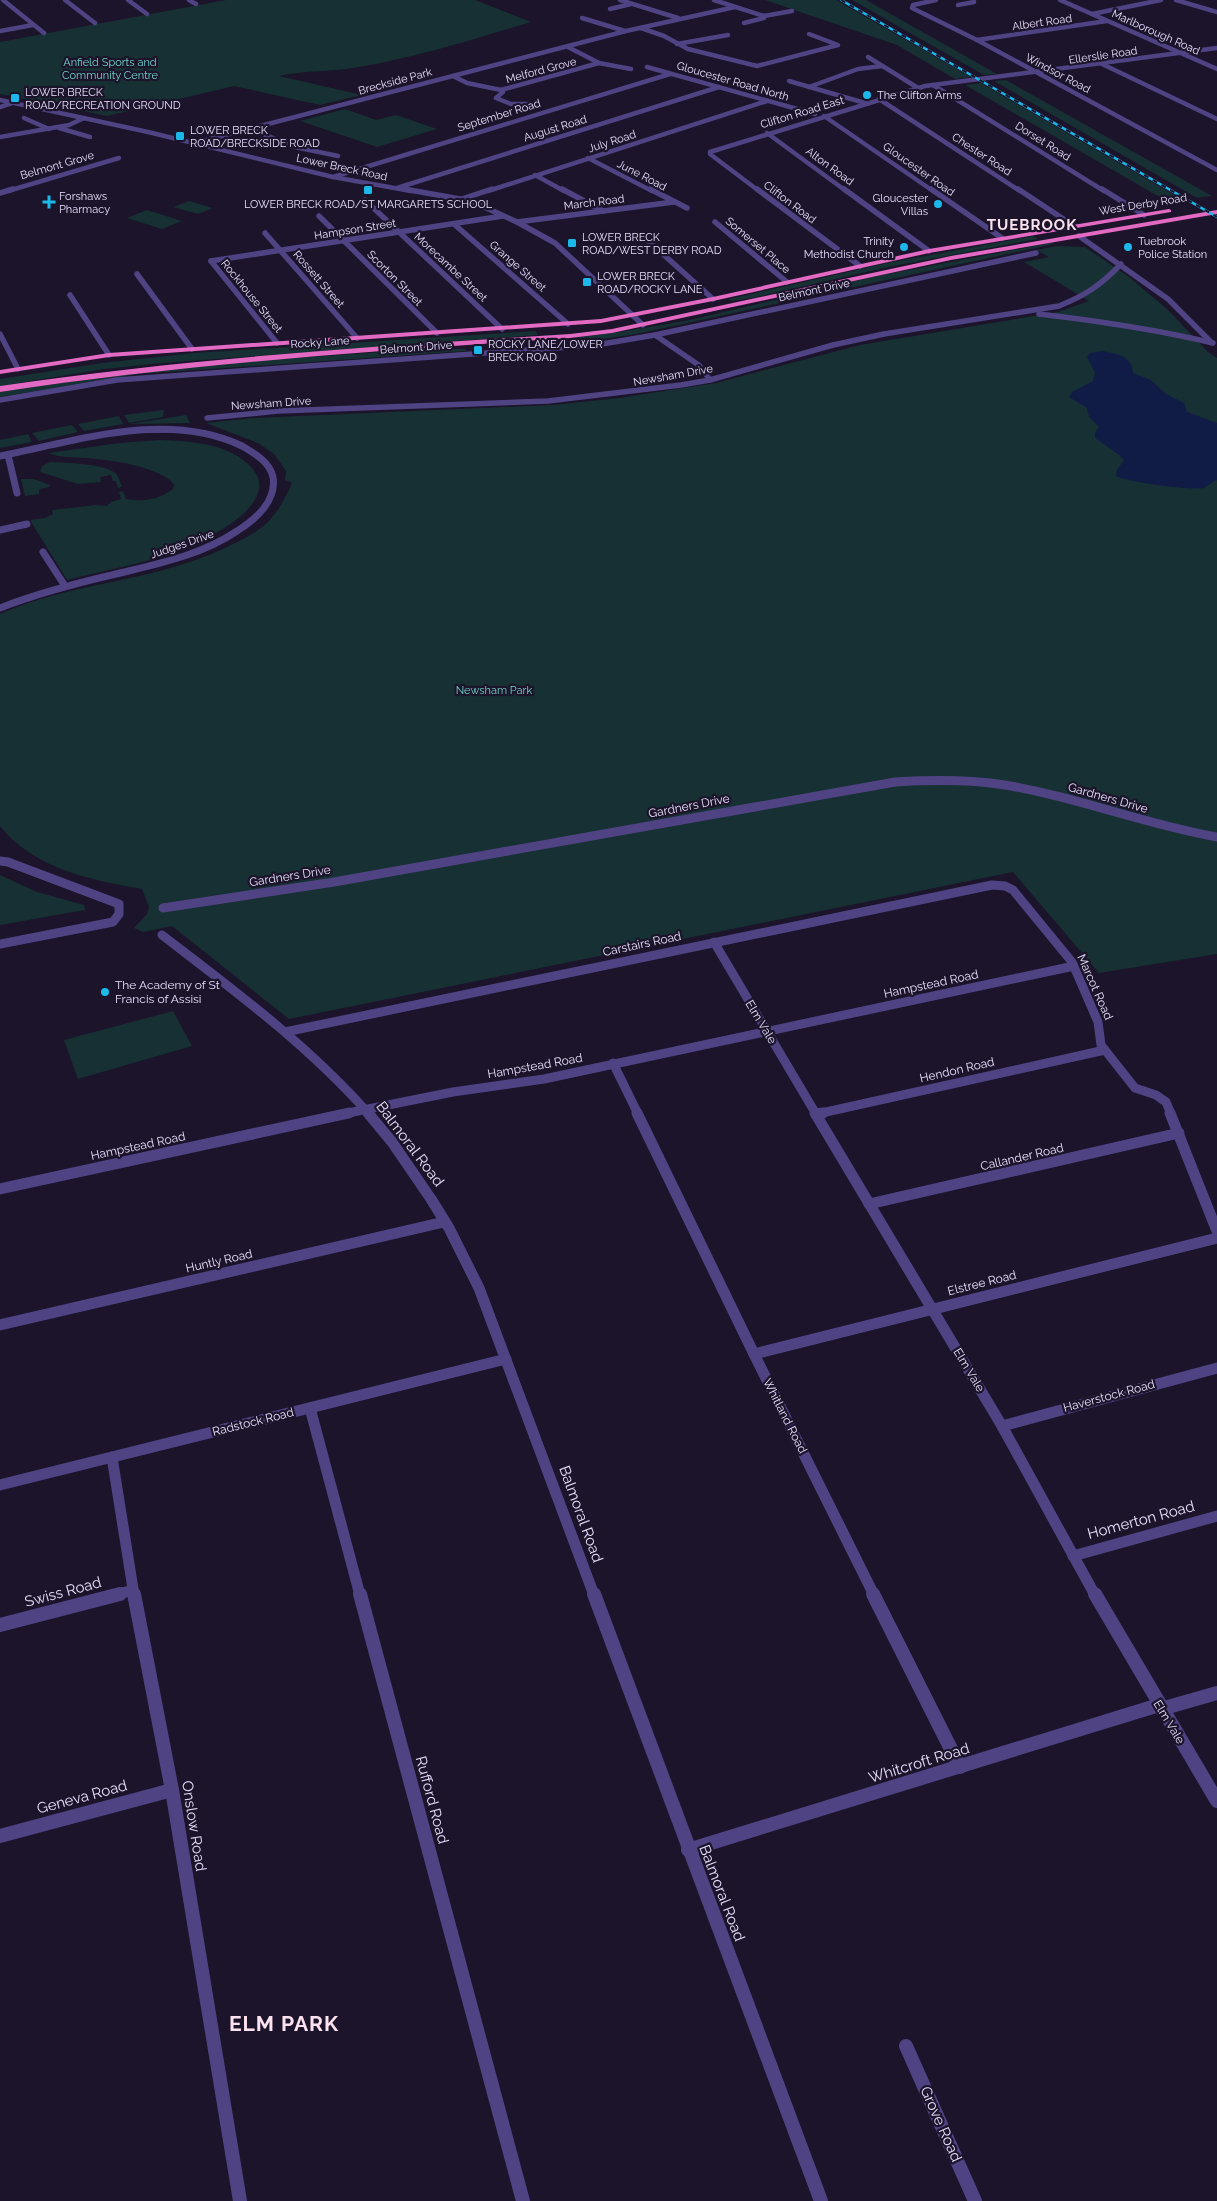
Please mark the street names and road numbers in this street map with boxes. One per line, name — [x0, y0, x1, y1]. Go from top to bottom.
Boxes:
street label: Marlborough Road — [1110, 7, 1202, 58]
street label: Albert Road — [1011, 12, 1073, 33]
street label: Ellerslie Road — [1068, 44, 1138, 67]
street label: Windsor Road — [1023, 51, 1093, 96]
street label: Melford Grove — [504, 55, 578, 86]
street label: Gloucester Road North — [675, 59, 791, 104]
street label: Breckside Park — [357, 65, 433, 98]
street label: Clifton Road East — [759, 93, 846, 131]
street label: September Road — [456, 97, 542, 134]
street label: August Road — [522, 113, 588, 144]
street label: Dorset Road — [1013, 119, 1073, 164]
street label: July Road — [587, 128, 638, 155]
street label: Chester Road — [949, 130, 1014, 179]
street label: Gloucester Road — [880, 140, 957, 199]
street label: Alton Road — [803, 145, 856, 188]
street label: Belmont Grove — [19, 149, 96, 182]
street label: Lower Breck Road — [295, 151, 389, 184]
street label: June Road — [615, 157, 669, 194]
street label: Clifton Road — [761, 178, 819, 226]
street label: West Derby Road — [1098, 191, 1188, 218]
street label: March Road — [563, 192, 625, 213]
street label: Somerset Place — [723, 215, 793, 276]
street label: Hampson Street — [313, 217, 397, 242]
street label: Morecambe Street — [412, 230, 490, 305]
street label: Grange Street — [487, 238, 549, 295]
street label: Rossett Street — [290, 248, 347, 311]
street label: Scorton Street — [364, 248, 425, 309]
street label: Rockhouse Street — [218, 257, 285, 336]
street label: Belmont Drive — [777, 276, 851, 304]
street label: Rocky Lane — [290, 334, 351, 351]
street label: Belmont Drive — [379, 338, 453, 357]
street label: Newsham Drive — [632, 362, 714, 389]
street label: Newsham Drive — [230, 394, 312, 413]
street label: Judges Drive — [149, 527, 216, 561]
street label: Gardners Drive — [1066, 780, 1150, 816]
street label: Gardners Drive — [647, 791, 731, 821]
street label: Gardners Drive — [248, 863, 332, 889]
street label: Carstairs Road — [602, 929, 682, 959]
street label: Marcot Road — [1074, 952, 1116, 1022]
street label: Hampstead Road — [882, 967, 980, 1001]
street label: Elm Vale — [742, 998, 780, 1046]
street label: Hampstead Road — [486, 1051, 584, 1081]
street label: Hendon Road — [918, 1055, 996, 1085]
street label: Balmoral Road — [372, 1098, 448, 1190]
street label: Hampstead Road — [89, 1129, 187, 1163]
street label: Callander Road — [979, 1141, 1065, 1173]
street label: Huntly Road — [184, 1247, 254, 1275]
street label: Elstree Road — [946, 1268, 1018, 1298]
street label: Elm Vale — [950, 1346, 988, 1394]
street label: Whitland Road — [760, 1376, 810, 1456]
street label: Haverstock Road — [1062, 1377, 1156, 1415]
street label: Radstock Road — [211, 1405, 295, 1439]
street label: Balmoral Road — [555, 1463, 607, 1565]
street label: Homerton Road — [1085, 1497, 1197, 1543]
street label: Swiss Road — [23, 1573, 103, 1611]
street label: Elm Vale — [1150, 1698, 1188, 1746]
street label: Whitcroft Road — [866, 1739, 972, 1787]
street label: Rufford Road — [412, 1754, 452, 1846]
street label: Geneva Road — [35, 1776, 129, 1818]
street label: Onslow Road — [178, 1779, 210, 1873]
street label: Balmoral Road — [695, 1842, 749, 1944]
street label: Grove Road — [916, 2083, 966, 2165]

